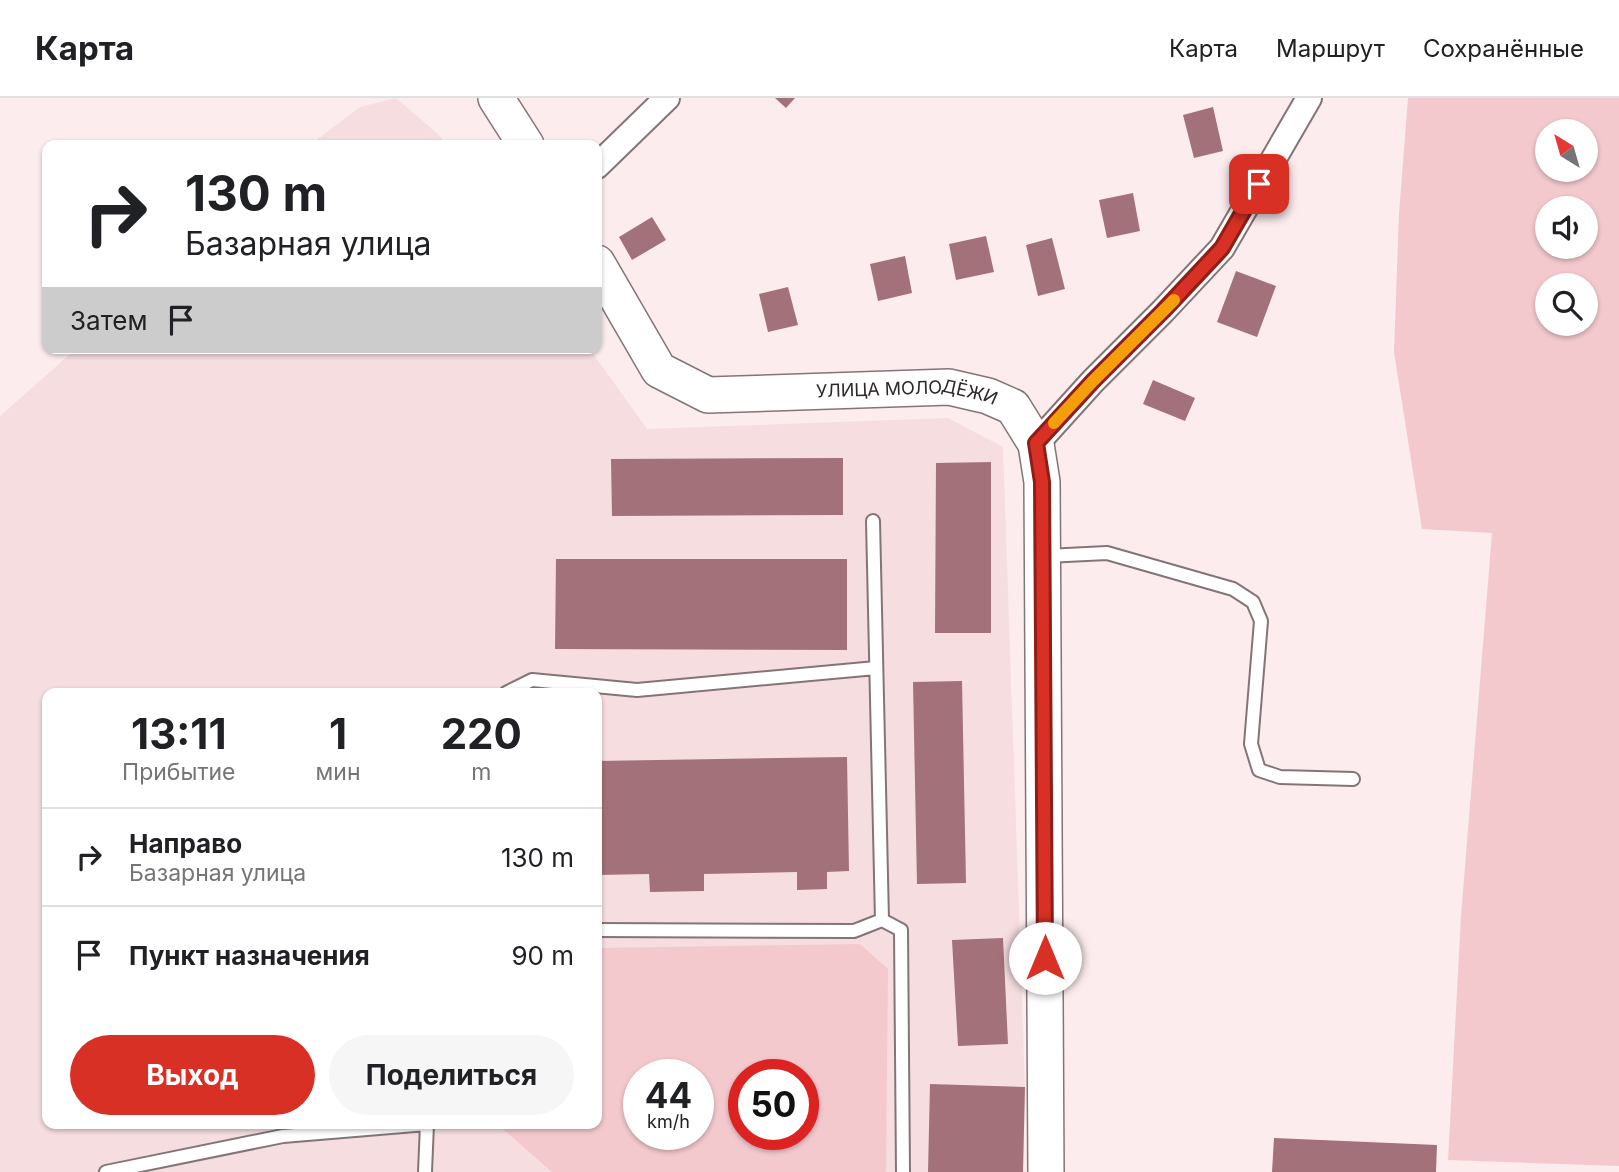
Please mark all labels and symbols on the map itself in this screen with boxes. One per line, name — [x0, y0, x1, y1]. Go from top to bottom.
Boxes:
north arrow — [1535, 119, 1598, 182]
pin — [1229, 154, 1289, 214]
street label: УЛИЦА МОЛОДЁЖИ — [816, 375, 1001, 409]
position arrow — [1008, 921, 1082, 995]
speed limit sign: 50 — [728, 1059, 819, 1150]

